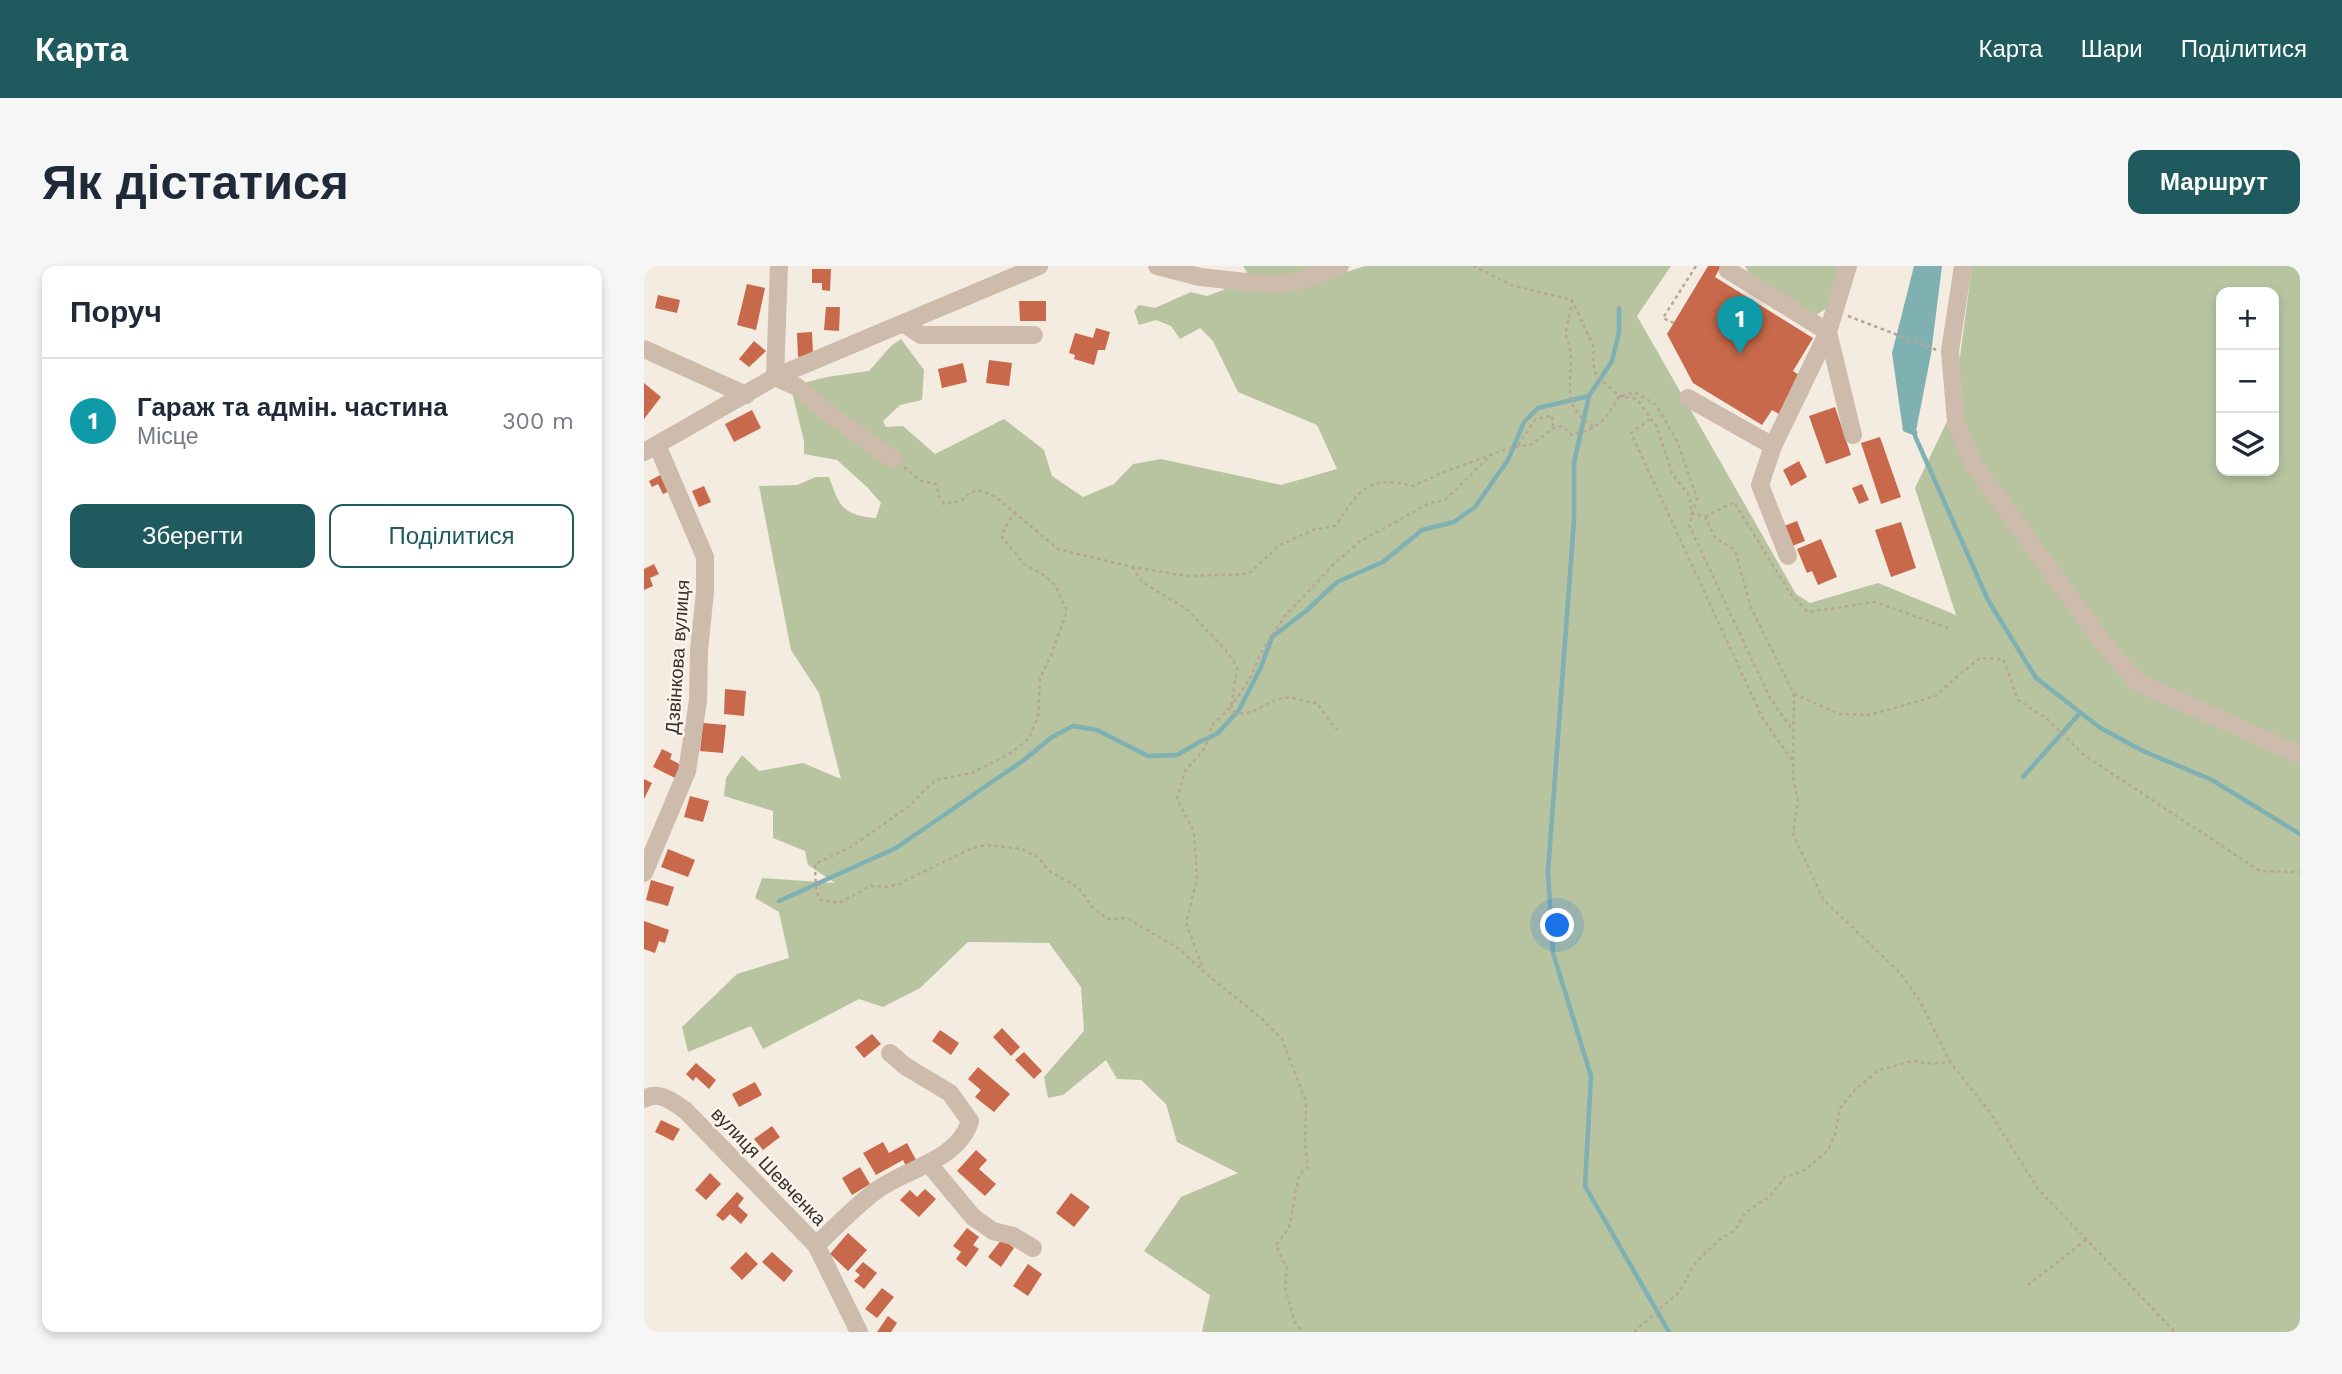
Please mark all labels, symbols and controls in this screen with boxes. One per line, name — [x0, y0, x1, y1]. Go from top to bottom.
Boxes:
text: Карта — [35, 30, 128, 69]
text: Карта — [1978, 35, 2043, 63]
text: Шари — [2081, 35, 2143, 63]
text: Поділитися — [2181, 35, 2307, 63]
button: Маршрут — [2128, 150, 2300, 214]
text: Як дістатися — [42, 153, 349, 211]
map controls — [2216, 287, 2279, 476]
button: + — [2216, 287, 2279, 350]
text: Поруч — [70, 294, 162, 329]
pin: 1 — [1717, 296, 1763, 354]
button: − — [2216, 350, 2279, 413]
text: Гараж та адмін. частина — [137, 392, 448, 422]
text: 1 — [88, 408, 98, 435]
text: 300 m — [502, 408, 574, 435]
button: layers — [2216, 413, 2279, 476]
text: Місце — [137, 423, 198, 450]
button: Зберегти — [70, 504, 315, 568]
button: Поділитися — [329, 504, 574, 568]
street label: Дзвінкова вулиця — [661, 579, 694, 735]
your location — [1540, 908, 1574, 942]
street label: вулиця Шевченка — [706, 1102, 831, 1231]

